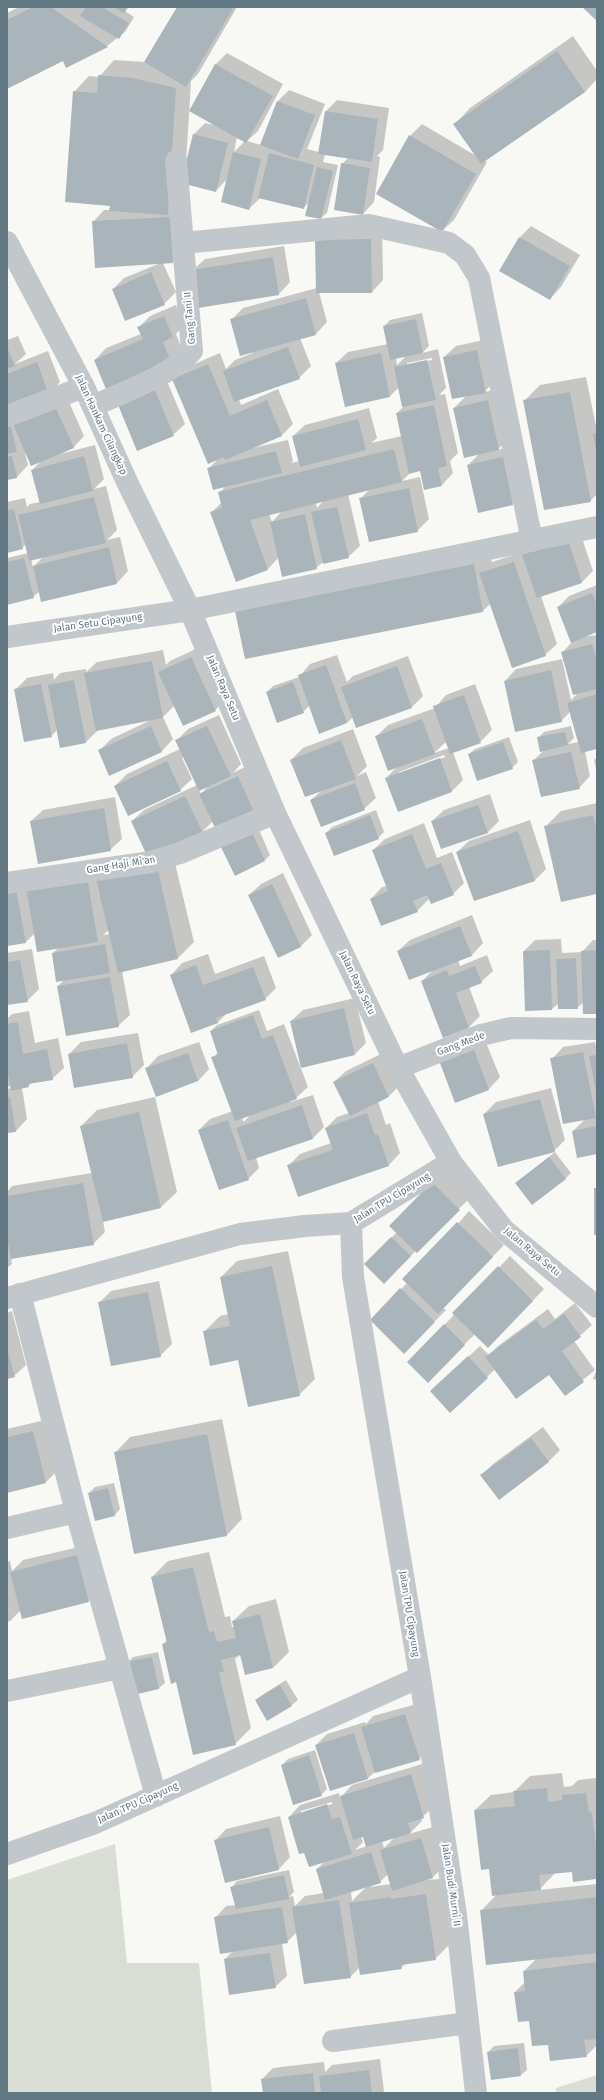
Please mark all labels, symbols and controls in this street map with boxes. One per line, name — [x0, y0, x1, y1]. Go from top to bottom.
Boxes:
street label: Gang Tani II — [182, 291, 198, 345]
street label: Jalan Hankam Cilangkap — [73, 373, 129, 477]
street label: Jalan Setu Cipayung — [53, 611, 143, 635]
street label: Jalan Raya Setu — [204, 654, 242, 722]
street label: Gang Haji Mi'an — [86, 854, 156, 876]
street label: Jalan Raya Setu — [336, 949, 378, 1017]
street label: Gang Mede — [435, 1029, 487, 1059]
street label: Jalan TPU Cipayung — [352, 1170, 432, 1226]
street label: Jalan Raya Setu — [501, 1225, 563, 1279]
street label: Jalan TPU Cipayung — [396, 1570, 422, 1658]
street label: Jalan TPU Cipayung — [96, 1780, 180, 1826]
street label: Jalan Budi Murni II — [439, 1843, 463, 1927]

